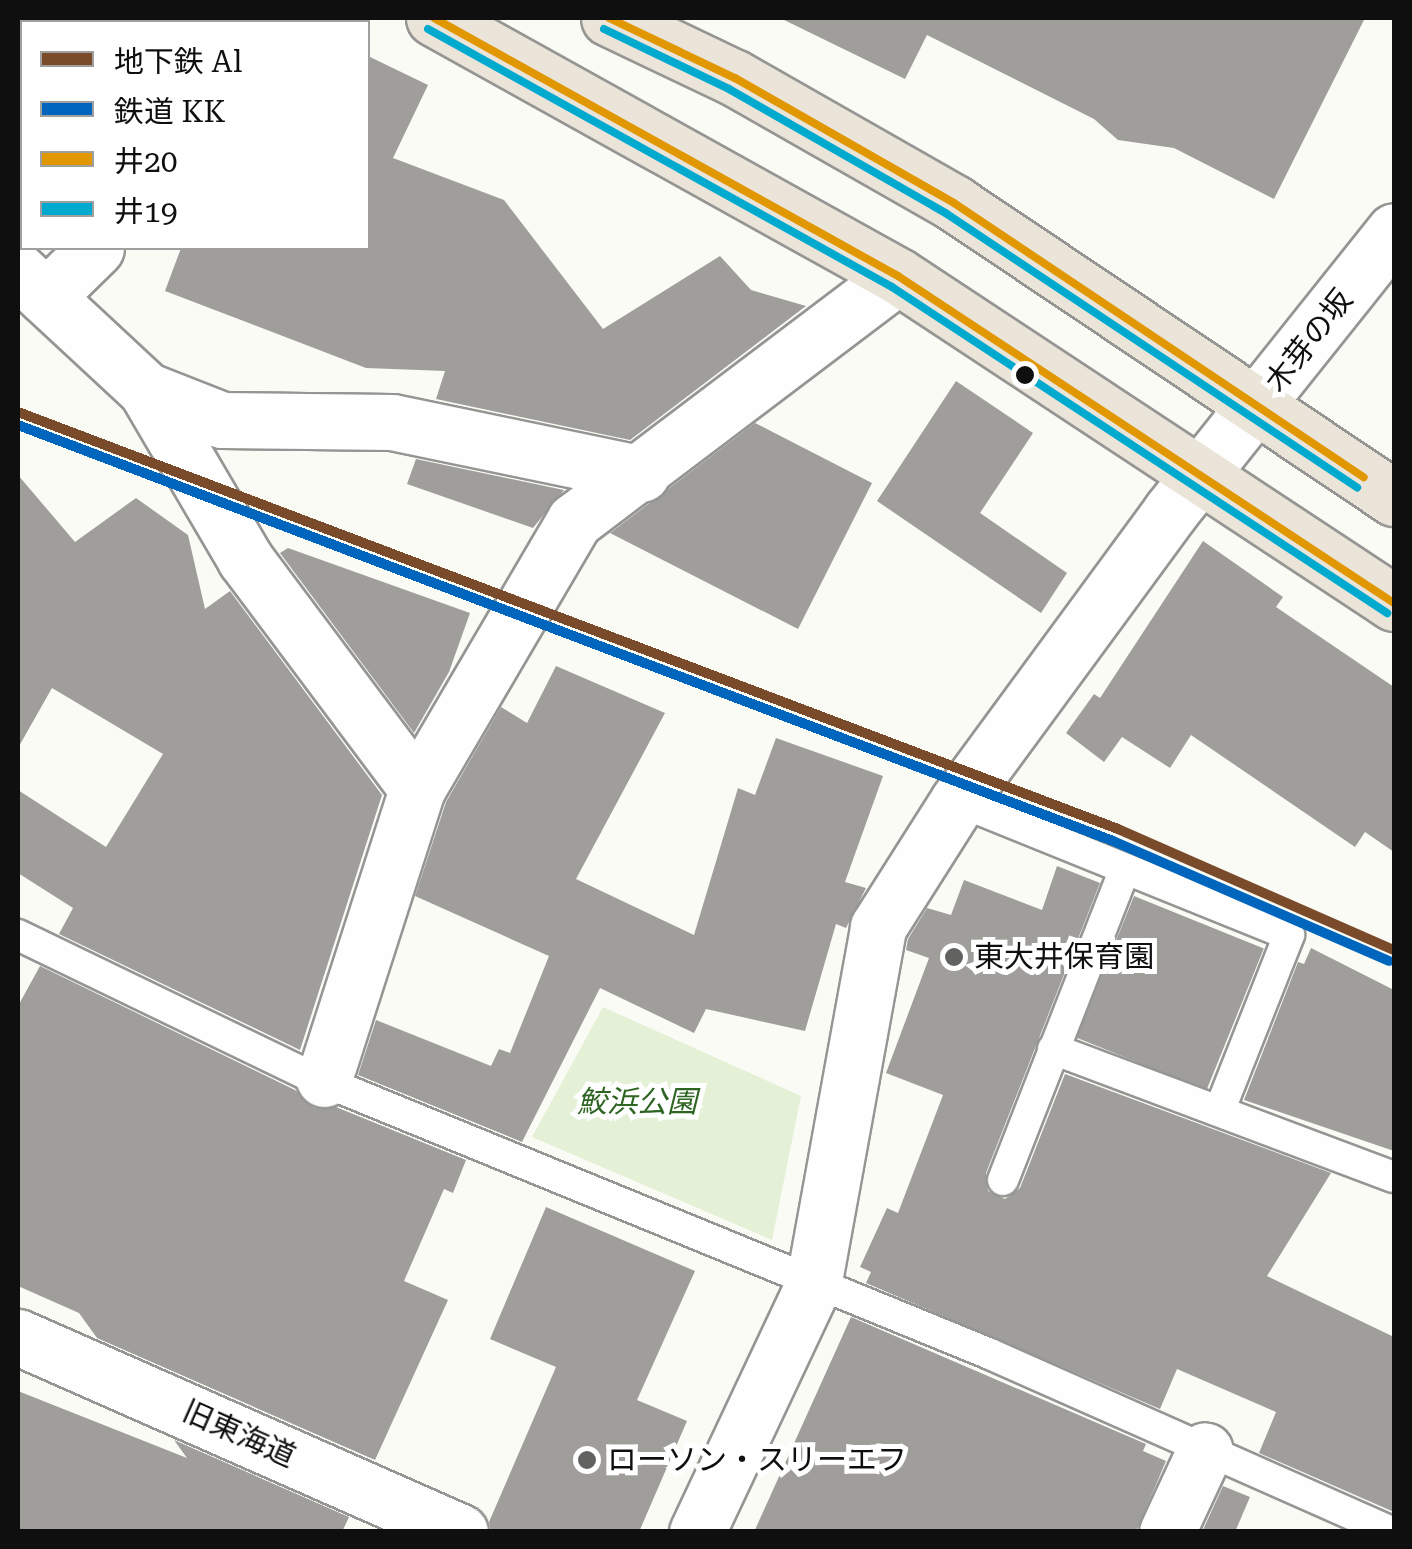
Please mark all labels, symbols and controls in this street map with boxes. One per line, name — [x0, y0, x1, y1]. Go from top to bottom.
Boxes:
legend — [20, 20, 370, 250]
text: 地下鉄 Al — [114, 44, 242, 79]
text: 鉄道 KK — [114, 94, 225, 129]
text: 井20 — [114, 144, 178, 179]
text: 井19 — [114, 194, 178, 229]
street label: 木芽の坂 — [1258, 283, 1360, 399]
unlabelled marker — [1015, 365, 1035, 385]
place label: 東大井保育園 — [974, 939, 1154, 975]
marker: 東大井保育園 — [943, 946, 965, 968]
park label: 鮫浜公園 — [577, 1084, 697, 1120]
street label: 旧東海道 — [177, 1393, 301, 1475]
place label: ローソン・スリーエフ — [607, 1442, 907, 1478]
marker: ローソン・スリーエフ — [576, 1449, 598, 1471]

